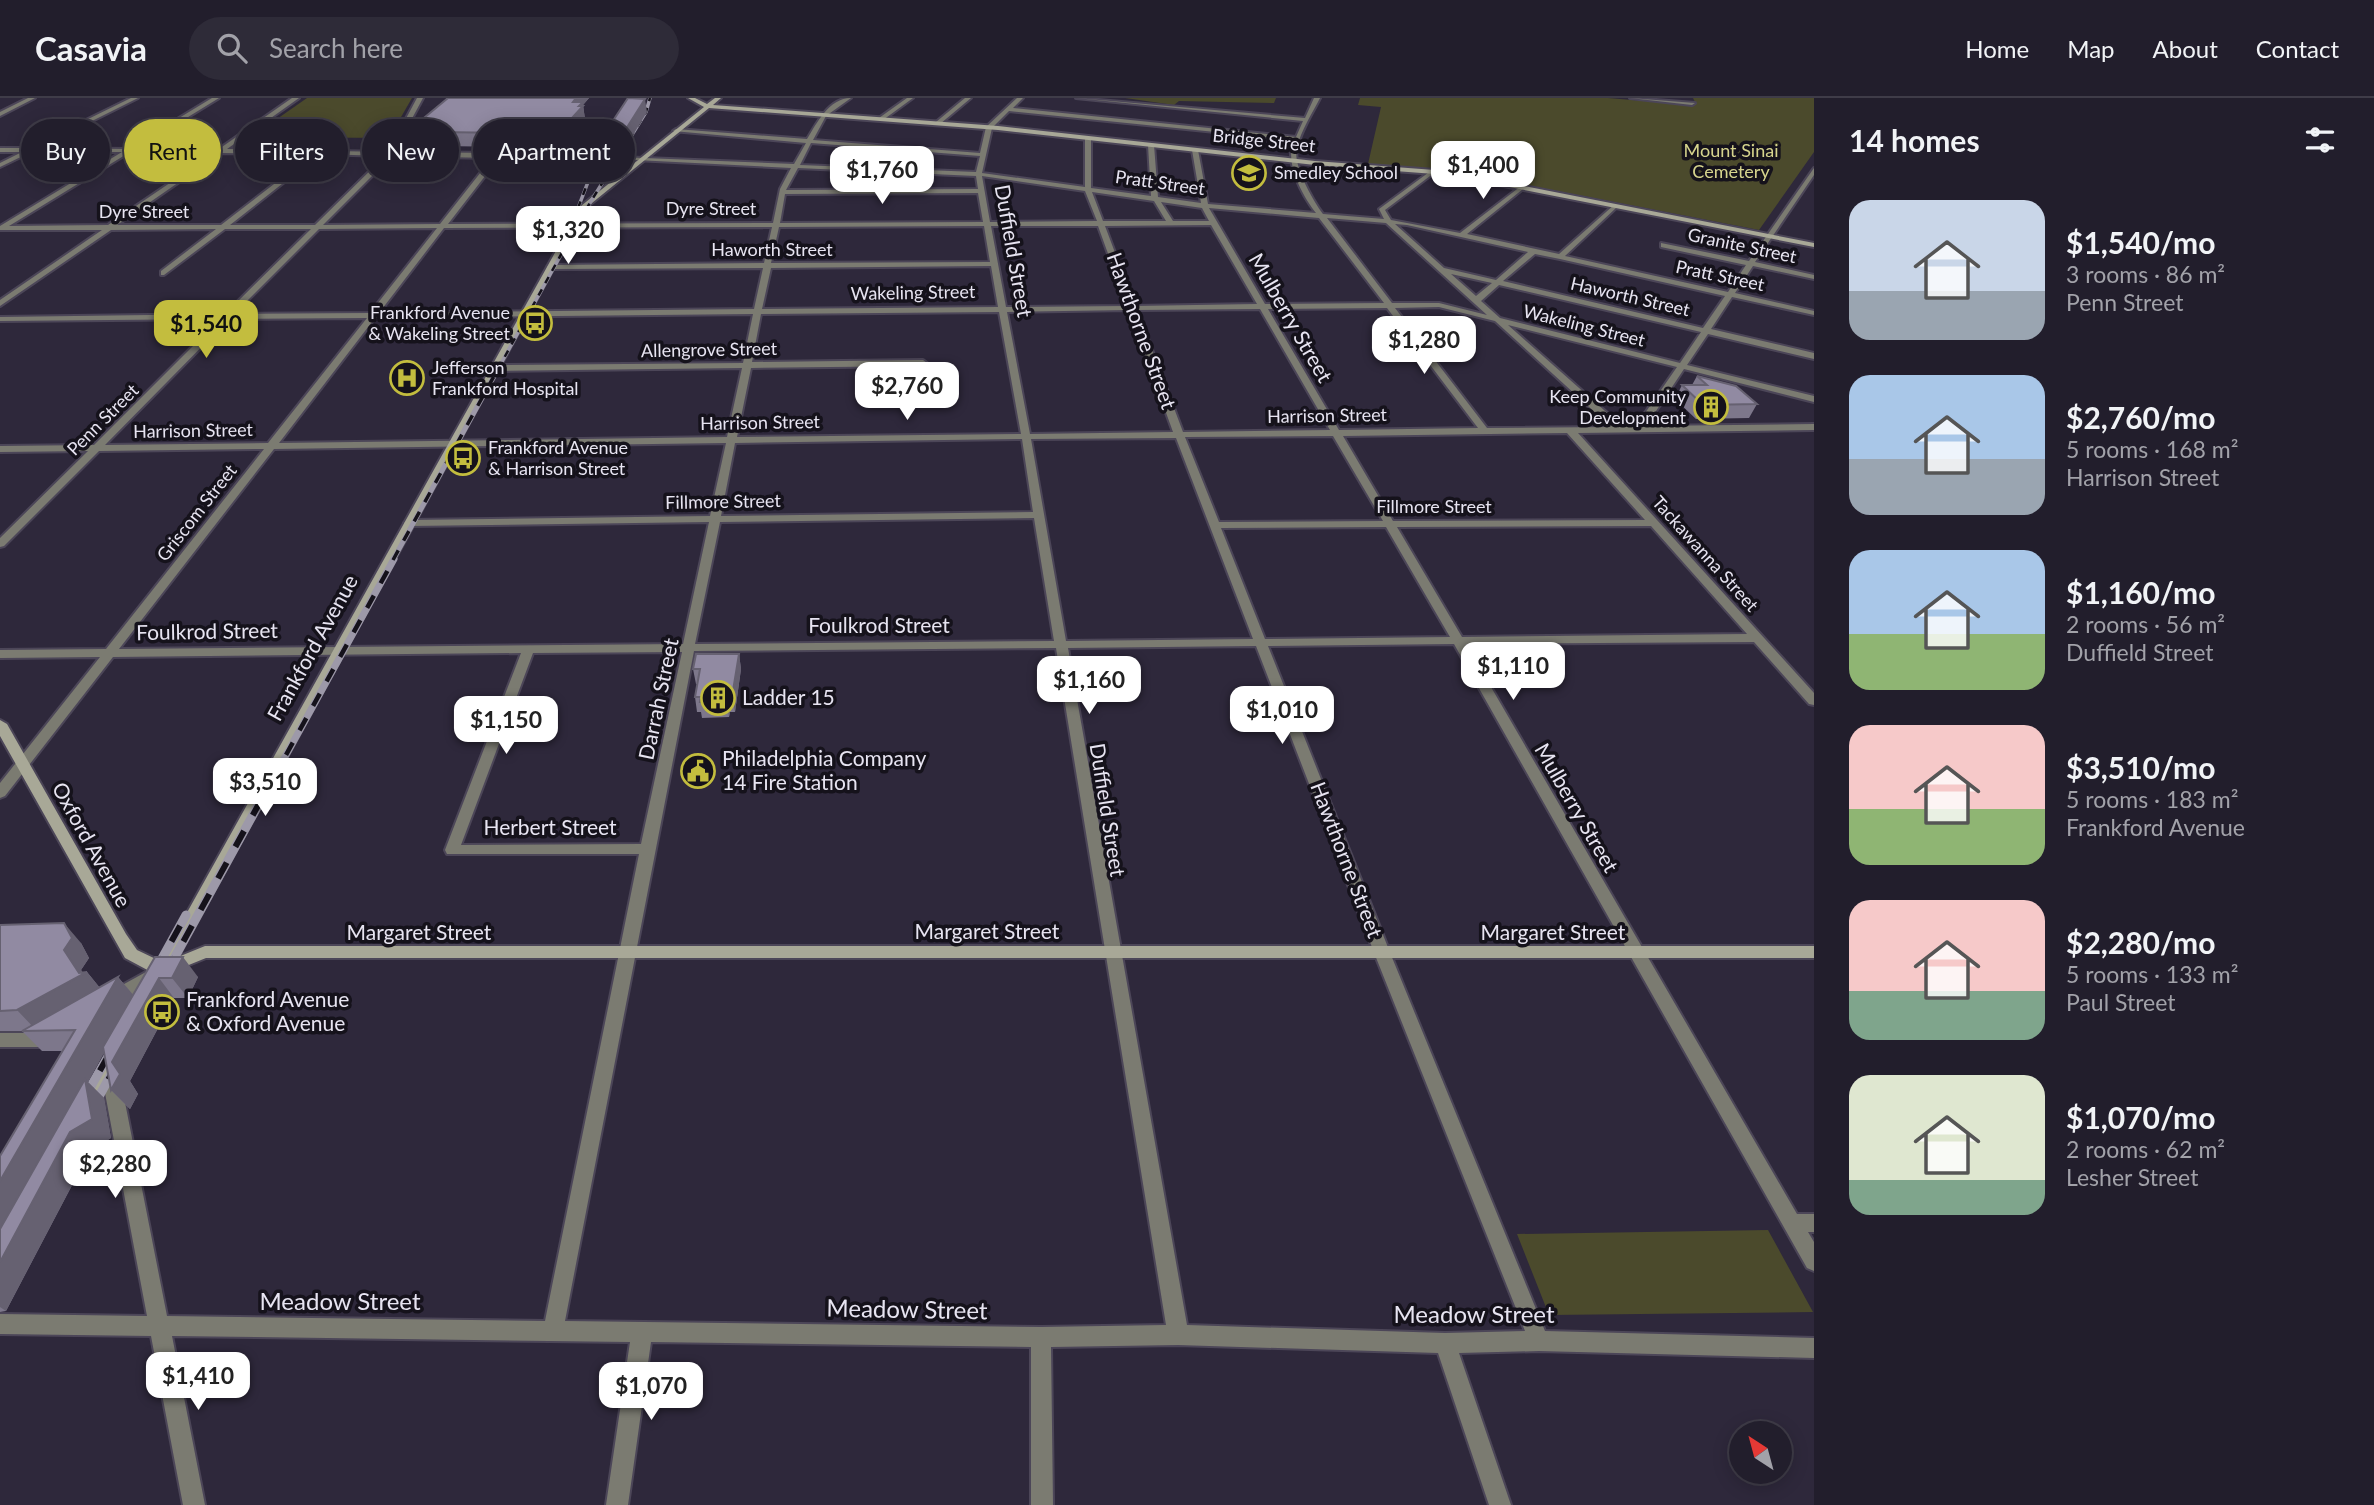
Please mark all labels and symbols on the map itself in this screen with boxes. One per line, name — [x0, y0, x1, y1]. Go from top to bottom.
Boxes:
street label: Bridge Street — [1212, 124, 1317, 156]
park label: Mount Sinai Cemetery — [1684, 139, 1778, 182]
pin: $1,400 — [1426, 141, 1540, 201]
pin: $1,760 — [825, 146, 939, 206]
school or university icon: Smedley School — [1230, 154, 1268, 192]
place label: Smedley School — [1274, 161, 1398, 183]
street label: Pratt Street — [1114, 165, 1207, 199]
street label: Duffield Street — [990, 182, 1039, 320]
street label: Dyre Street — [666, 197, 757, 219]
street label: Dyre Street — [99, 200, 190, 222]
pin: $1,320 — [511, 206, 625, 266]
street label: Granite Street — [1686, 223, 1799, 267]
street label: Haworth Street — [711, 238, 833, 260]
street label: Mulberry Street — [1244, 248, 1339, 387]
street label: Hawthorne Street — [1102, 249, 1183, 413]
street label: Pratt Street — [1674, 255, 1767, 295]
street label: Haworth Street — [1568, 272, 1692, 321]
street label: Wakeling Street — [850, 280, 976, 304]
street label: Wakeling Street — [1521, 299, 1648, 351]
pin: $1,540 — [149, 300, 263, 360]
place label: Frankford Avenue & Wakeling Street — [368, 301, 511, 344]
bus stop icon: Frankford Avenue & Wakeling Street — [516, 304, 554, 342]
pin: $1,280 — [1367, 316, 1481, 376]
street label: Allengrove Street — [641, 337, 778, 361]
place label: Jefferson Frankford Hospital — [432, 356, 579, 399]
hospital icon: Jefferson Frankford Hospital — [388, 359, 426, 397]
pin: $2,760 — [850, 362, 964, 422]
street label: Penn Street — [62, 379, 143, 460]
place label: Keep Community Development — [1549, 385, 1687, 428]
building icon: Keep Community Development — [1692, 388, 1730, 426]
street label: Harrison Street — [1267, 403, 1388, 427]
street label: Harrison Street — [700, 410, 821, 434]
street label: Harrison Street — [133, 418, 254, 442]
place label: Frankford Avenue & Harrison Street — [488, 436, 628, 479]
bus stop icon: Frankford Avenue & Harrison Street — [444, 439, 482, 477]
street label: Griscom Street — [151, 459, 241, 565]
street label: Fillmore Street — [665, 489, 782, 513]
street label: Tackawanna Street — [1648, 491, 1764, 616]
street label: Fillmore Street — [1376, 495, 1492, 517]
street label: Frankford Avenue — [261, 570, 362, 725]
street label: Foulkrod Street — [808, 612, 950, 637]
street label: Foulkrod Street — [136, 617, 279, 644]
street label: Darrah Street — [632, 635, 683, 762]
pin: $1,110 — [1456, 642, 1570, 702]
pin: $1,160 — [1032, 656, 1146, 716]
building icon: Ladder 15 — [699, 679, 737, 717]
place label: Ladder 15 — [742, 684, 835, 709]
pin: $1,010 — [1225, 686, 1339, 746]
pin: $1,150 — [449, 696, 563, 756]
street label: Mulberry Street — [1530, 738, 1625, 877]
street label: Duffield Street — [1086, 741, 1131, 879]
place label: Philadelphia Company 14 Fire Station — [722, 745, 927, 794]
public building icon: Philadelphia Company 14 Fire Station — [679, 752, 717, 790]
pin: $3,510 — [208, 758, 322, 818]
street label: Oxford Avenue — [48, 777, 137, 911]
street label: Hawthorne Street — [1306, 778, 1389, 941]
street label: Herbert Street — [483, 814, 617, 839]
street label: Margaret Street — [915, 918, 1060, 943]
street label: Margaret Street — [347, 919, 492, 944]
street label: Margaret Street — [1481, 919, 1626, 944]
place label: Frankford Avenue & Oxford Avenue — [186, 986, 349, 1035]
bus stop icon: Frankford Avenue & Oxford Avenue — [143, 993, 181, 1031]
pin: $2,280 — [58, 1140, 172, 1200]
street label: Meadow Street — [259, 1286, 421, 1315]
street label: Meadow Street — [826, 1293, 988, 1324]
street label: Meadow Street — [1393, 1299, 1555, 1328]
pin: $1,410 — [141, 1352, 255, 1412]
pin: $1,070 — [594, 1362, 708, 1422]
north arrow — [1729, 1421, 1792, 1484]

